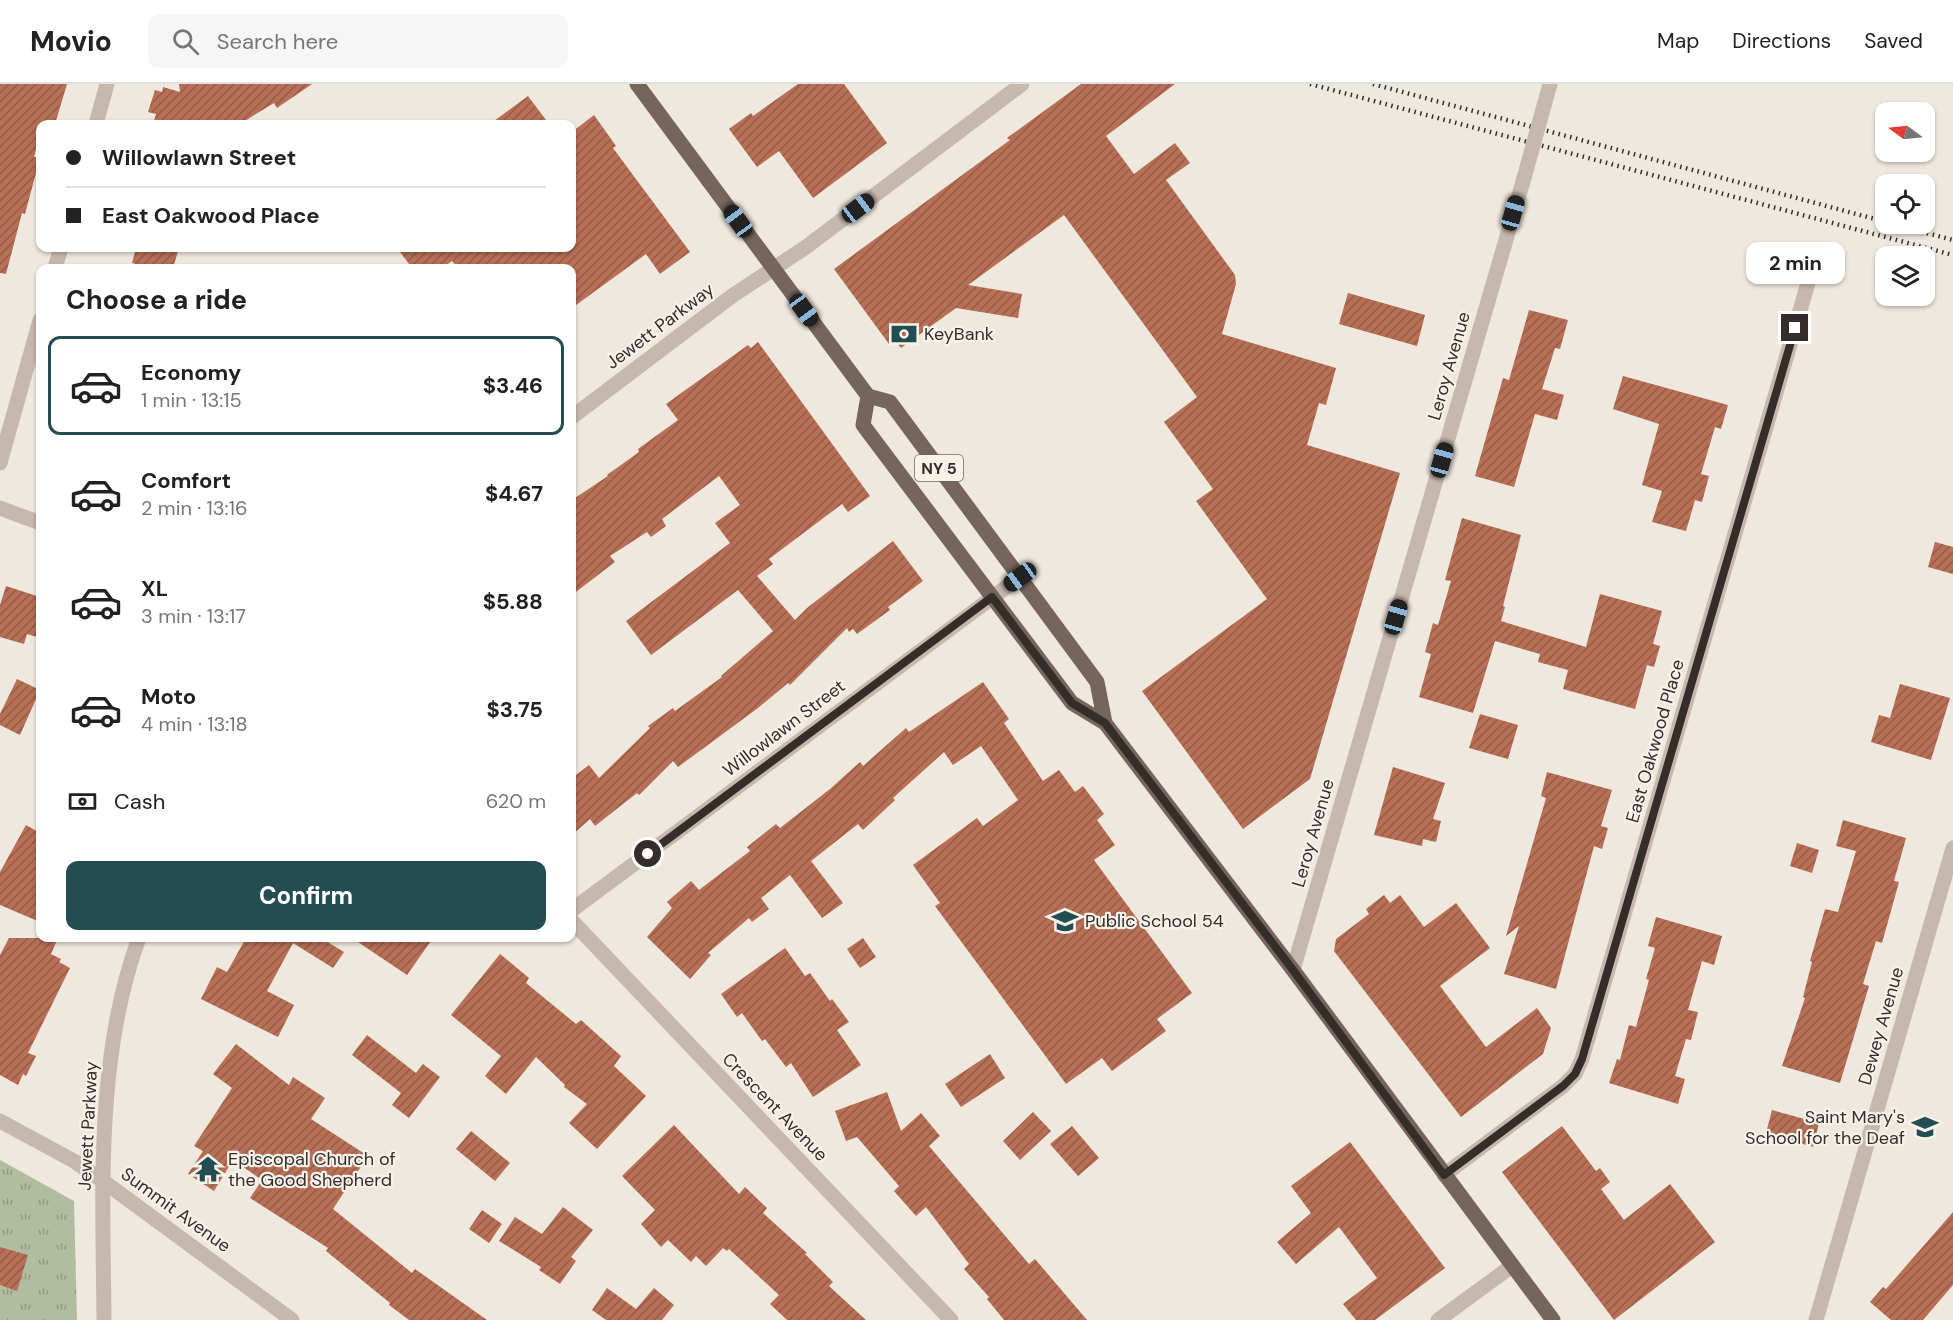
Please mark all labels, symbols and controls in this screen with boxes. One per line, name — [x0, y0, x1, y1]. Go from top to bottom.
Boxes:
search box — [148, 14, 568, 68]
text: Movio — [30, 23, 112, 60]
icon: search — [169, 25, 202, 58]
text: Search here — [217, 27, 338, 56]
text: Map — [1657, 27, 1699, 55]
text: Directions — [1732, 27, 1831, 55]
text: Saved — [1864, 27, 1923, 55]
north arrow — [1875, 102, 1935, 162]
map controls — [1875, 102, 1935, 306]
text: Willowlawn Street — [102, 143, 296, 172]
button: locate — [1875, 174, 1935, 234]
car — [838, 190, 878, 226]
car — [1499, 193, 1527, 233]
text: East Oakwood Place — [102, 201, 320, 230]
car — [720, 201, 756, 241]
callout: 2 min — [1746, 241, 1844, 283]
button: layers — [1875, 246, 1935, 306]
text: 2 min — [1769, 250, 1822, 276]
street label: Jewett Parkway — [601, 277, 719, 375]
text: Choose a ride — [66, 282, 247, 317]
car — [786, 290, 822, 330]
street label: Leroy Avenue — [1422, 309, 1476, 423]
route end — [1781, 314, 1808, 341]
bank icon: KeyBank — [889, 319, 919, 349]
place label: KeyBank — [924, 322, 994, 346]
text: Economy — [141, 358, 241, 387]
icon: car — [69, 359, 123, 413]
text: $3.46 — [483, 371, 543, 400]
text: 1 min · 13:15 — [141, 387, 242, 413]
car — [1428, 440, 1456, 480]
road number: NY 5 — [915, 455, 963, 481]
text: Comfort — [141, 466, 231, 495]
icon: car — [69, 467, 123, 521]
text: $4.67 — [485, 479, 543, 508]
text: 2 min · 13:16 — [141, 495, 247, 521]
car — [1000, 559, 1040, 595]
text: XL — [141, 574, 168, 603]
icon: car — [69, 575, 123, 629]
text: $5.88 — [483, 587, 543, 616]
car — [1382, 597, 1410, 637]
text: 3 min · 13:17 — [141, 603, 246, 629]
street label: East Oakwood Place — [1620, 657, 1690, 825]
street label: Willowlawn Street — [718, 674, 850, 782]
text: Moto — [141, 682, 196, 711]
icon: car — [69, 683, 123, 737]
text: $3.75 — [487, 695, 543, 724]
text: 4 min · 13:18 — [141, 711, 248, 737]
street label: Leroy Avenue — [1286, 776, 1340, 890]
icon: cash — [66, 785, 99, 818]
text: Cash — [114, 787, 165, 816]
text: 620 m — [486, 788, 546, 814]
route start — [634, 840, 661, 867]
button: Confirm — [66, 861, 546, 930]
school or university icon: Public School 54 — [1050, 906, 1080, 936]
place label: Public School 54 — [1085, 909, 1224, 933]
street label: Dewey Avenue — [1853, 964, 1909, 1088]
street label: Crescent Avenue — [717, 1047, 833, 1167]
street label: Jewett Parkway — [73, 1061, 103, 1191]
place label: Saint Mary's School for the Deaf — [1745, 1105, 1905, 1150]
school or university icon: Saint Mary's School for the Deaf — [1910, 1112, 1940, 1142]
place label: Episcopal Church of the Good Shepherd — [228, 1147, 396, 1192]
temple icon: Episcopal Church of the Good Shepherd — [193, 1154, 223, 1184]
street label: Summit Avenue — [116, 1162, 236, 1258]

